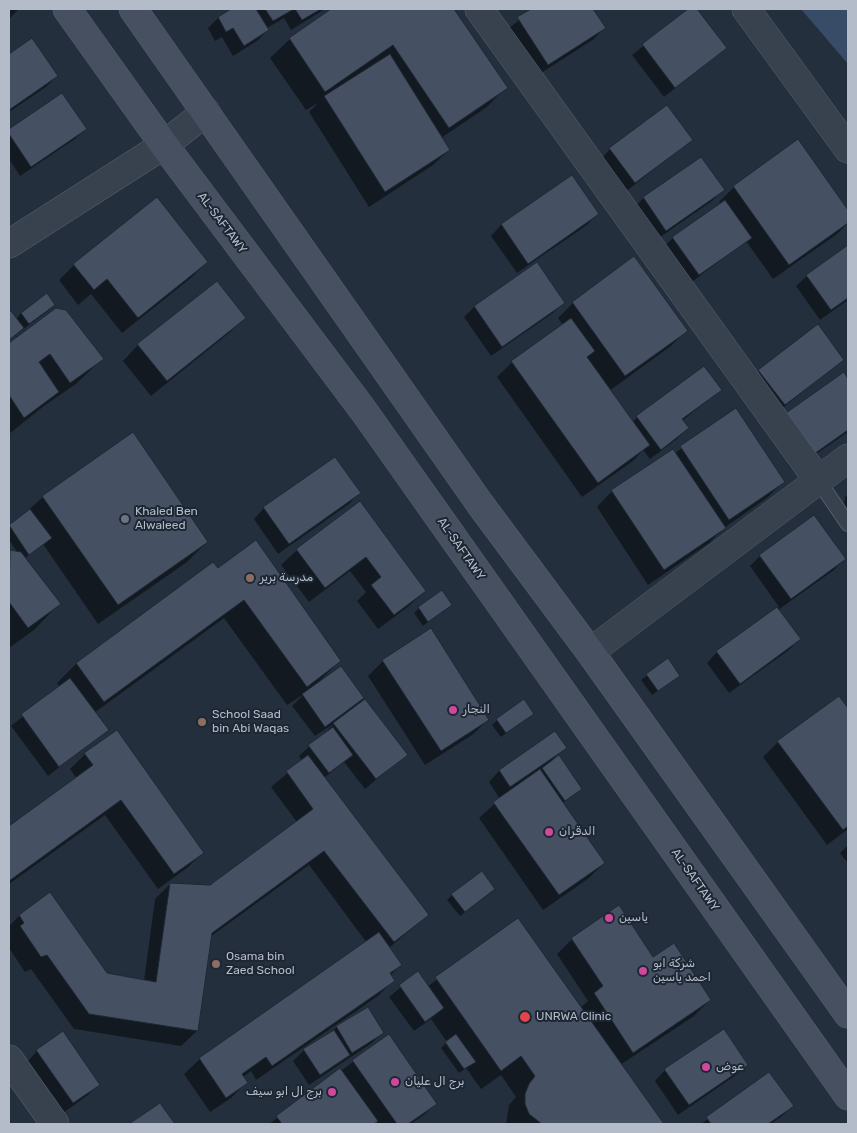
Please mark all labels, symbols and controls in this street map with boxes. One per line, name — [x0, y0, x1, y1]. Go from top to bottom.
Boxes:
street label: AL-SAFTAWY — [194, 189, 250, 257]
place label: Khaled Ben Alwaleed — [135, 505, 198, 533]
marker: Khaled Ben Alwaleed — [119, 513, 131, 525]
street label: AL-SAFTAWY — [434, 515, 488, 583]
place label: مدرسة برير — [260, 571, 313, 585]
marker: مدرسة برير — [244, 572, 256, 584]
place label: النجار — [463, 703, 490, 717]
marker: النجار — [447, 704, 459, 716]
place label: School Saad bin Abi Waqas — [212, 708, 289, 736]
marker: School Saad bin Abi Waqas — [196, 716, 208, 728]
place label: الدقران — [559, 825, 595, 839]
marker: الدقران — [543, 826, 555, 838]
street label: AL-SAFTAWY — [668, 846, 722, 914]
place label: ياسين — [619, 911, 648, 925]
marker: ياسين — [603, 912, 615, 924]
place label: Osama bin Zaed School — [226, 950, 295, 978]
place label: شركة ابو احمد ياسين — [653, 957, 711, 985]
marker: Osama bin Zaed School — [210, 958, 222, 970]
marker: شركة ابو احمد ياسين — [637, 965, 649, 977]
marker: UNRWA Clinic — [518, 1010, 532, 1024]
place label: UNRWA Clinic — [536, 1010, 611, 1024]
place label: عوض — [716, 1060, 744, 1074]
marker: عوض — [700, 1061, 712, 1073]
place label: برج ال عليان — [405, 1075, 464, 1089]
marker: برج ال عليان — [389, 1076, 401, 1088]
place label: برج ال ابو سيف — [246, 1085, 322, 1099]
marker: برج ال ابو سيف — [326, 1086, 338, 1098]

